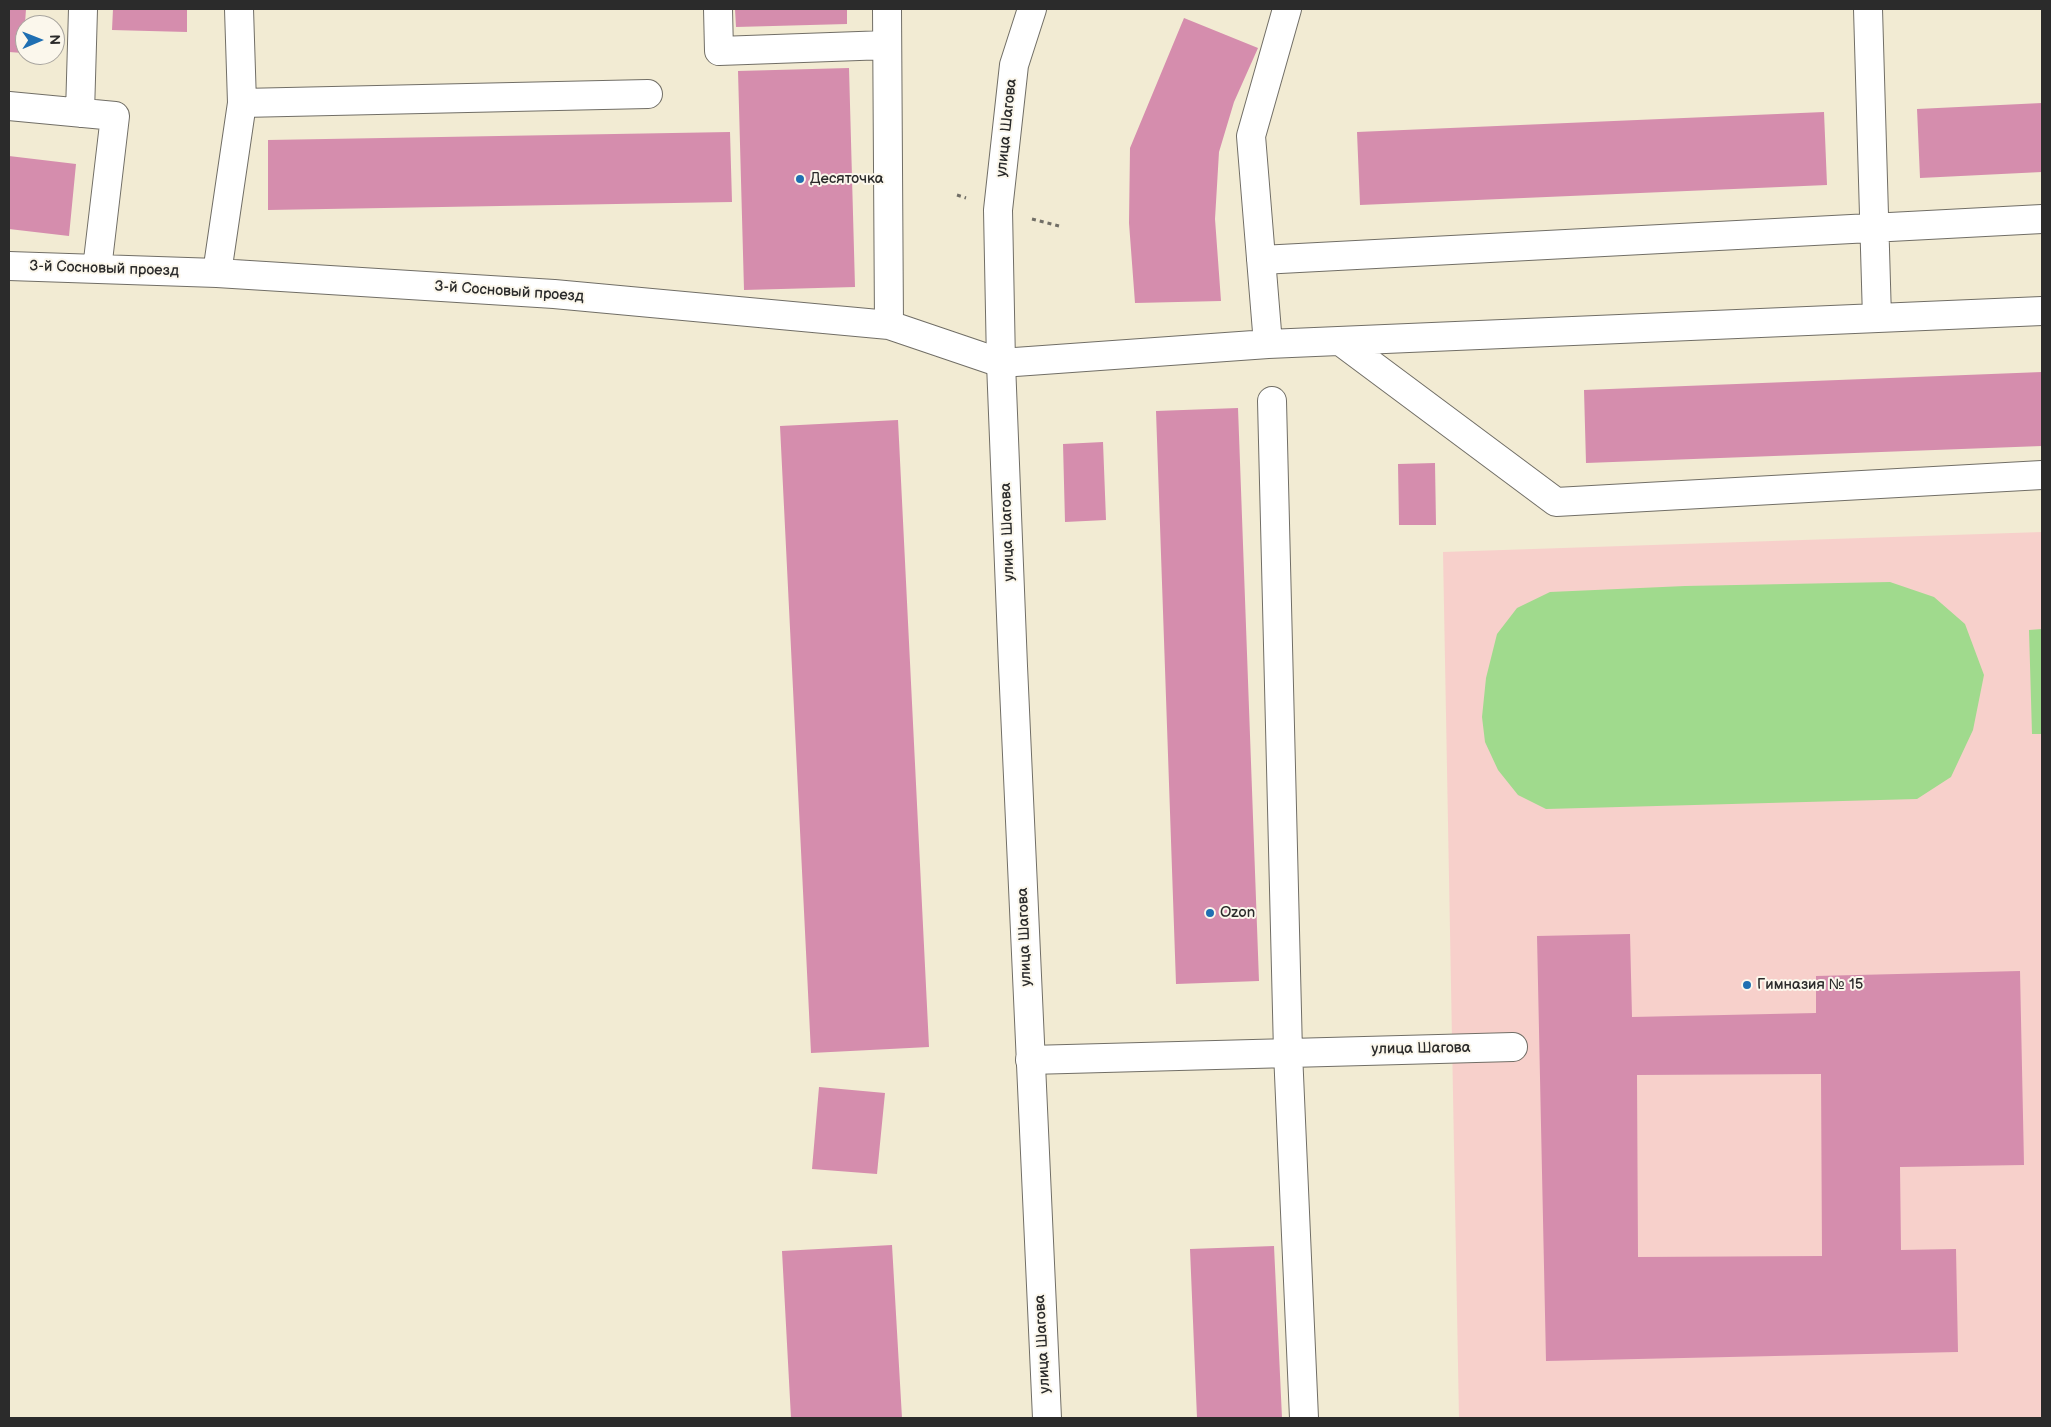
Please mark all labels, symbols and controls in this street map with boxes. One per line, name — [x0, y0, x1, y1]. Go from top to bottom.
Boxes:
north arrow — [15, 15, 65, 65]
text: N — [46, 34, 63, 45]
street label: улица Шагова — [993, 78, 1021, 178]
place label: Десяточка — [810, 170, 884, 188]
marker: Десяточка — [794, 173, 806, 185]
street label: 3-й Сосновый проезд — [29, 257, 179, 281]
street label: 3-й Сосновый проезд — [434, 278, 584, 306]
street label: улица Шагова — [997, 482, 1019, 582]
street label: улица Шагова — [1014, 887, 1036, 987]
place label: Ozon — [1220, 904, 1255, 922]
marker: Ozon — [1204, 907, 1216, 919]
place label: Гимназия № 15 — [1757, 976, 1863, 994]
marker: Гимназия № 15 — [1741, 979, 1753, 991]
street label: улица Шагова — [1371, 1039, 1471, 1059]
street label: улица Шагова — [1031, 1294, 1055, 1394]

